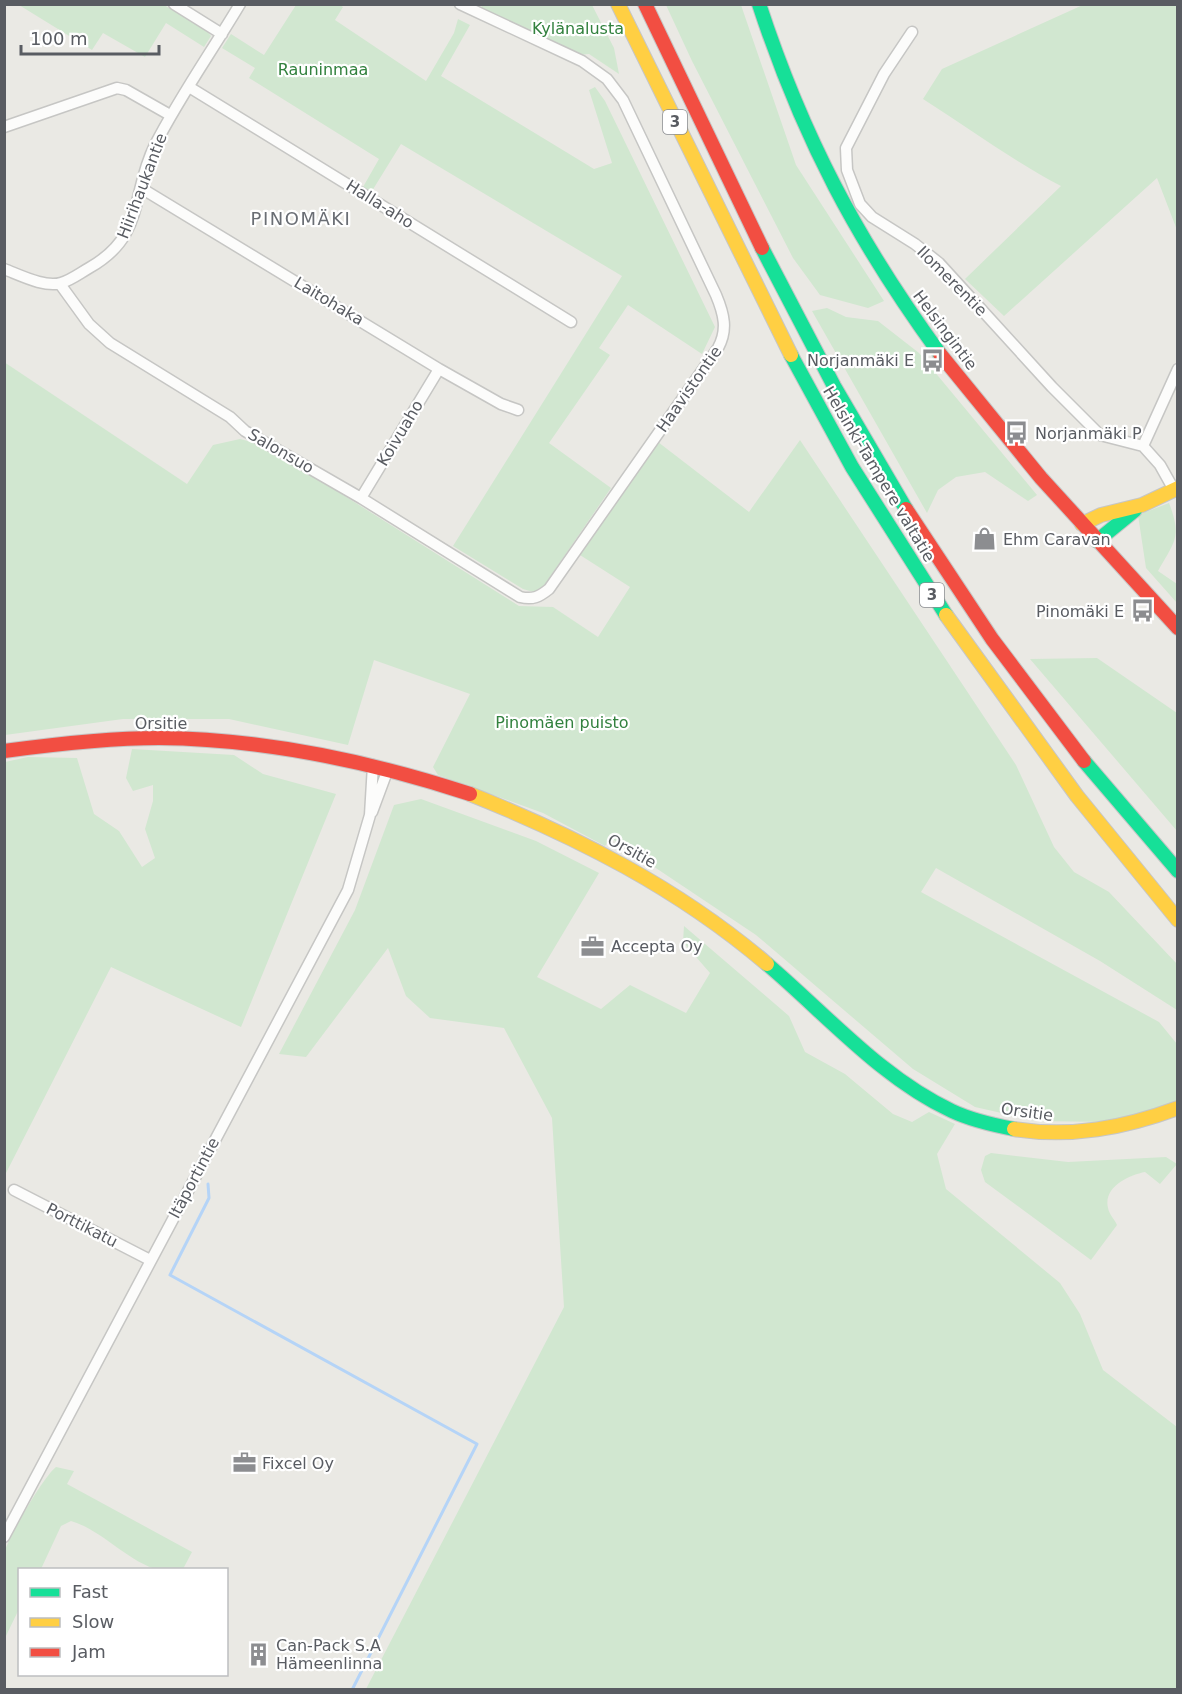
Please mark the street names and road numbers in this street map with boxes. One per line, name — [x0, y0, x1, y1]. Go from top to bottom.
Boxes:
road number: 3 — [663, 110, 687, 134]
street label: Hiirihaukantie — [113, 131, 171, 241]
street label: Halla-aho — [343, 176, 417, 232]
street label: Ilomerentie — [913, 242, 991, 320]
street label: Laitohaka — [291, 273, 367, 329]
street label: Helsingintie — [909, 287, 981, 373]
street label: Haavistontie — [652, 342, 726, 436]
street label: Helsinki-Tampere valtatie — [819, 383, 939, 565]
street label: Koivuaho — [373, 397, 427, 469]
street label: Salonsuo — [245, 425, 317, 477]
road number: 3 — [920, 583, 944, 607]
street label: Orsitie — [135, 714, 187, 733]
street label: Orsitie — [604, 830, 660, 872]
street label: Orsitie — [1000, 1099, 1054, 1125]
street label: Itäportintie — [165, 1134, 223, 1222]
street label: Porttikatu — [43, 1199, 121, 1251]

